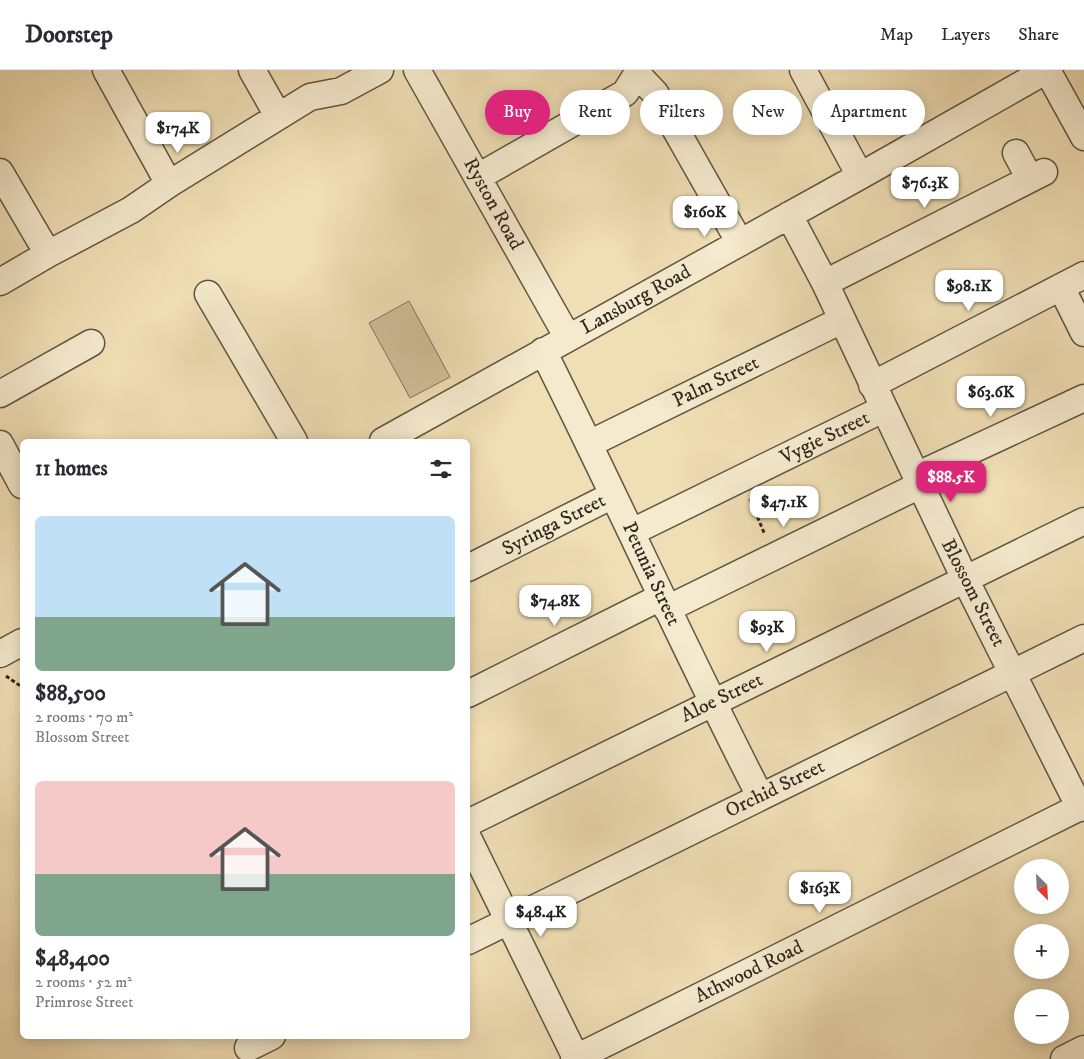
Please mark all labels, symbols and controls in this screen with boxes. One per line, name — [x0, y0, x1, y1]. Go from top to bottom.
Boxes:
text: Doorstep — [25, 20, 113, 50]
text: Map — [880, 24, 913, 46]
text: Layers — [941, 24, 990, 46]
text: Share — [1018, 24, 1059, 46]
chip: Buy — [485, 90, 550, 135]
chip: Rent — [560, 90, 630, 135]
chip: Filters — [640, 90, 723, 135]
chip: New — [733, 90, 802, 135]
chip: Apartment — [812, 90, 925, 135]
pin: $174K — [143, 112, 213, 154]
text: $174K — [156, 118, 200, 138]
street label: Ryston Road — [457, 154, 529, 254]
pin: $76.3K — [884, 166, 966, 209]
text: $76.3K — [902, 173, 948, 193]
pin: $160K — [670, 196, 740, 238]
text: $160K — [684, 202, 726, 222]
street label: Lansburg Road — [577, 260, 695, 340]
pin: $98.1K — [928, 270, 1010, 312]
text: $98.1K — [946, 276, 992, 296]
street label: Palm Street — [669, 350, 763, 414]
pin: $63.6K — [950, 376, 1032, 418]
text: $63.6K — [968, 382, 1014, 402]
street label: Vygie Street — [775, 406, 874, 471]
icon: filters — [427, 455, 455, 483]
text: 11 homes — [35, 456, 108, 482]
pin: $88.5K — [910, 460, 992, 503]
text: $88.5K — [927, 467, 975, 487]
pin: $47.1K — [743, 486, 825, 528]
street label: Syringa Street — [498, 488, 610, 562]
text: $47.1K — [761, 492, 807, 512]
street label: Petunia Street — [616, 518, 686, 630]
street label: Blossom Street — [935, 535, 1011, 651]
icon: home — [200, 549, 290, 639]
pin: $74.8K — [514, 584, 596, 627]
text: $74.8K — [530, 591, 580, 611]
pin: $93K — [737, 610, 797, 653]
text: $93K — [750, 617, 784, 637]
street label: Aloe Street — [677, 667, 767, 729]
text: $88,500 — [35, 681, 106, 707]
text: 2 rooms · 70 m² — [35, 707, 133, 727]
text: Blossom Street — [35, 727, 129, 747]
street label: Orchid Street — [721, 754, 829, 824]
icon: home — [200, 814, 290, 904]
north arrow — [1014, 859, 1069, 914]
map controls — [1014, 859, 1069, 1044]
pin: $163K — [785, 872, 855, 914]
text: $163K — [800, 878, 840, 898]
pin: $48.4K — [500, 896, 582, 938]
text: $48.4K — [516, 902, 566, 922]
button: + — [1014, 924, 1069, 979]
street label: Athwood Road — [691, 935, 807, 1009]
text: $48,400 — [35, 946, 110, 972]
text: 2 rooms · 52 m² — [35, 972, 132, 992]
button: − — [1014, 989, 1069, 1044]
text: Primrose Street — [35, 992, 133, 1012]

